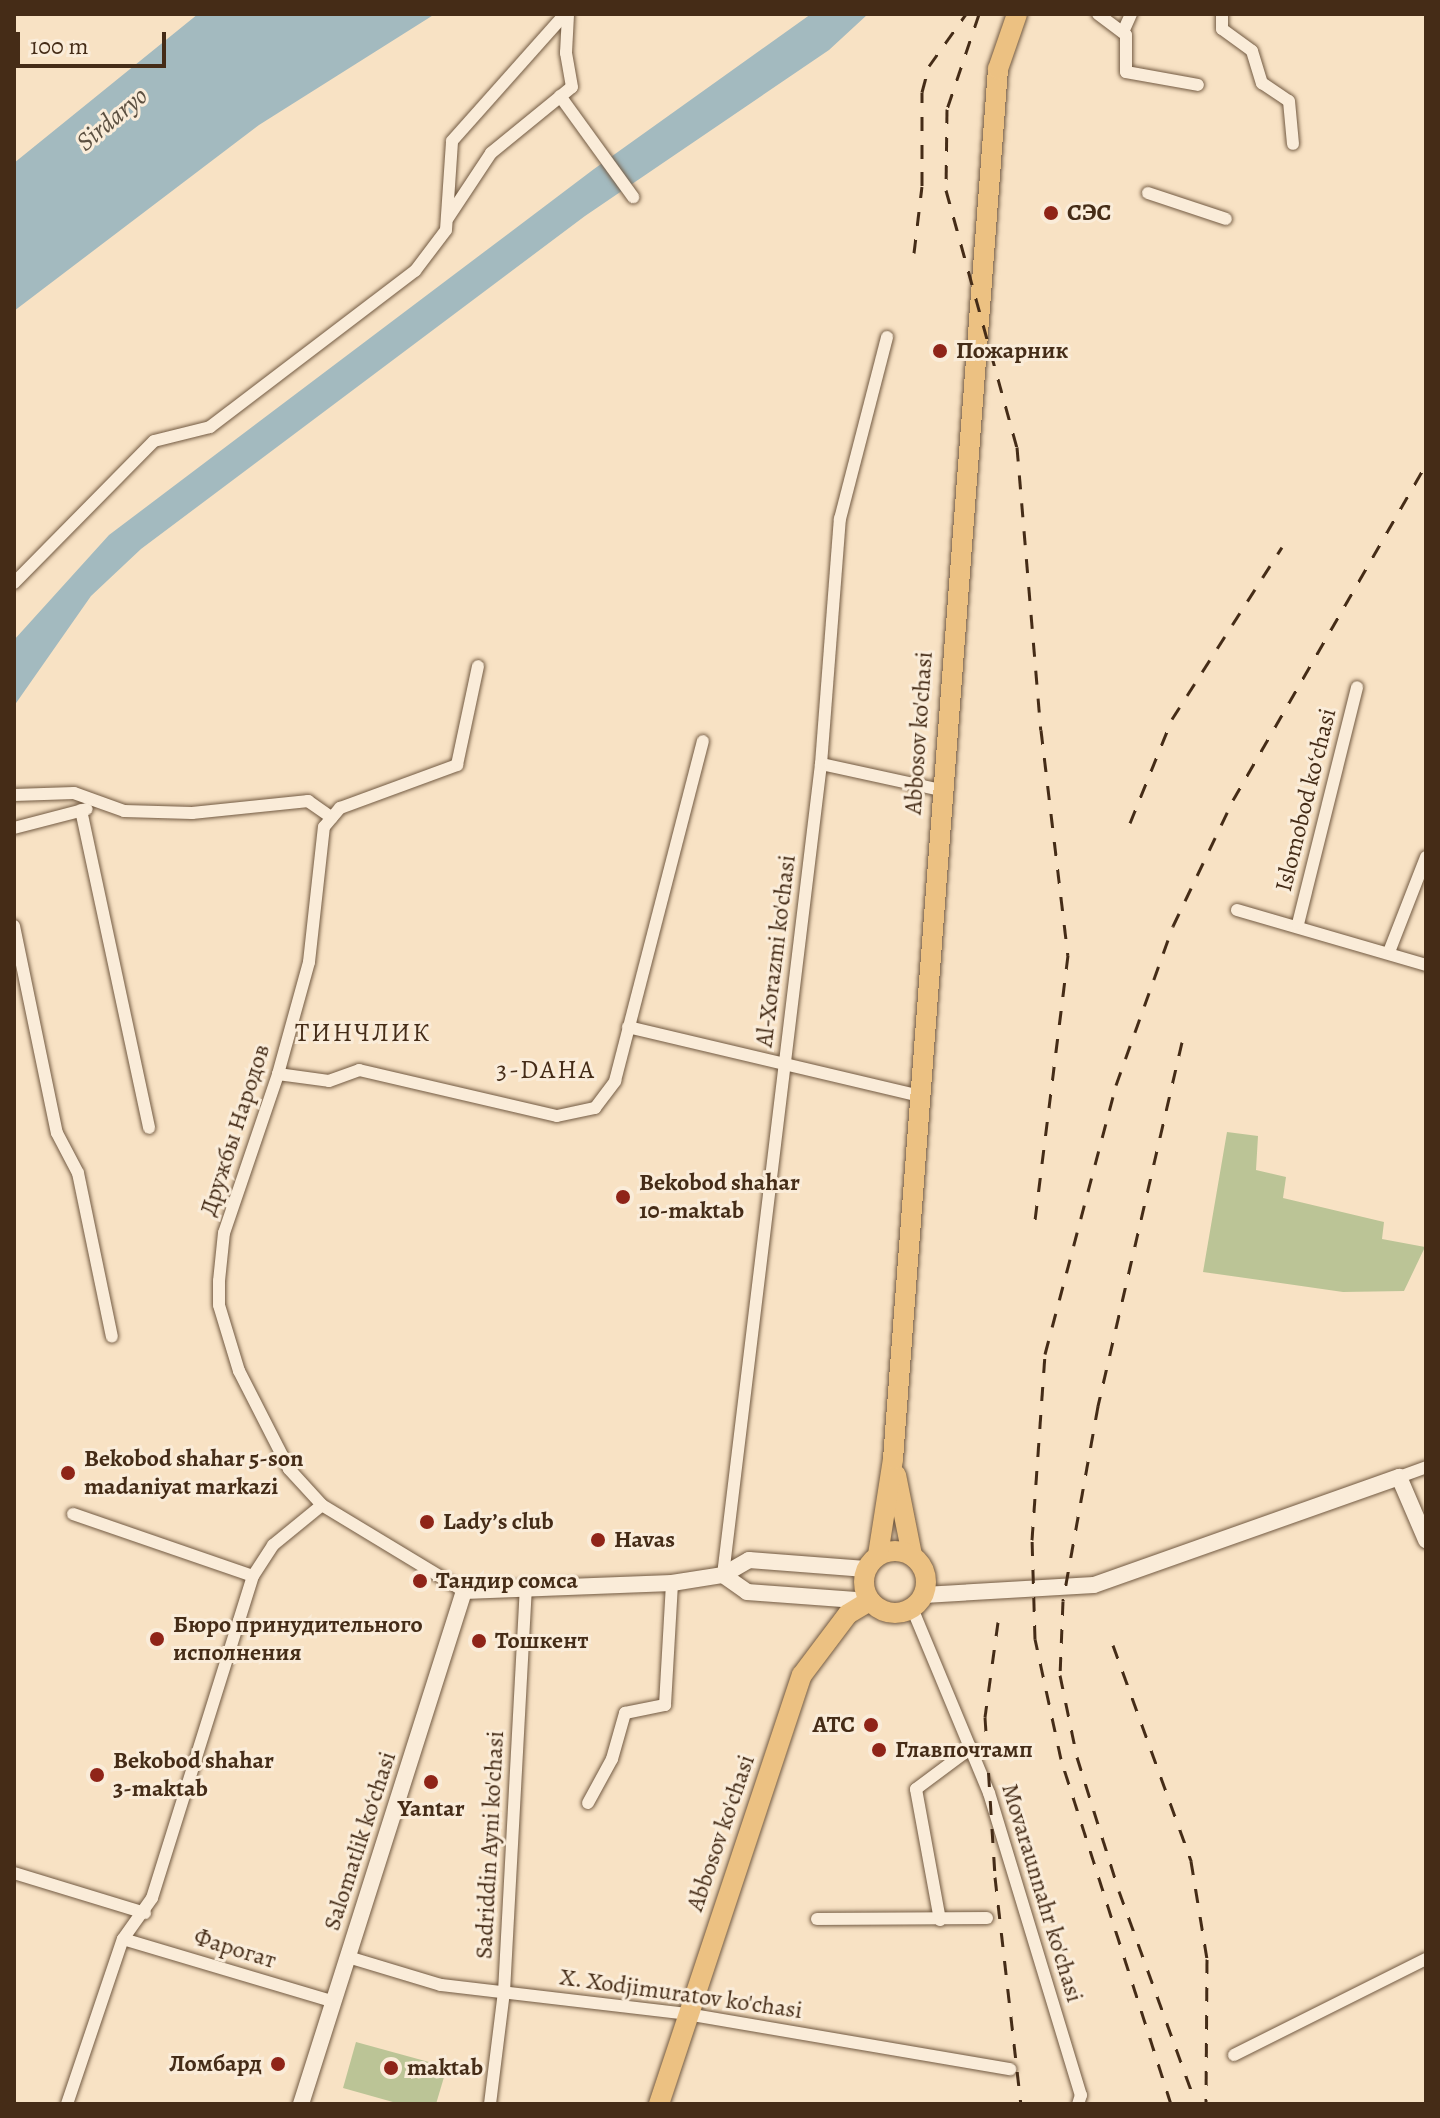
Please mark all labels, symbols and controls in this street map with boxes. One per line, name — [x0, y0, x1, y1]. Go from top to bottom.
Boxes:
scale bar — [20, 16, 170, 66]
text: 100 m — [30, 30, 89, 62]
water label: Sirdaryo — [70, 80, 154, 158]
place label: СЭС — [1067, 199, 1111, 227]
marker: СЭС — [1042, 204, 1060, 222]
place label: Пожарник — [956, 337, 1068, 365]
marker: Пожарник — [931, 342, 949, 360]
street label: Abbosov ko'chasi — [899, 651, 939, 815]
street label: Islomobod koʻchasi — [1269, 706, 1343, 894]
street label: Al-Xorazmi ko'chasi — [750, 853, 802, 1049]
district label: ТИНЧЛИК — [295, 1017, 431, 1049]
street label: Дружбы Народов — [194, 1041, 276, 1219]
district label: 3-DAHA — [496, 1054, 596, 1086]
place label: Bekobod shahar 10-maktab — [639, 1169, 800, 1225]
marker: Bekobod shahar 10-maktab — [614, 1188, 632, 1206]
place label: Bekobod shahar 5-son madaniyat markazi — [84, 1445, 304, 1501]
marker: Bekobod shahar 5-son madaniyat markazi — [59, 1464, 77, 1482]
place label: Lady’s club — [443, 1508, 554, 1536]
marker: Lady’s club — [418, 1513, 436, 1531]
place label: Havas — [614, 1526, 675, 1554]
marker: Havas — [589, 1531, 607, 1549]
place label: Тандир сомса — [436, 1567, 578, 1595]
marker: Тандир сомса — [411, 1572, 429, 1590]
place label: Бюро принудительного исполнения — [173, 1611, 423, 1667]
place label: Тошкент — [495, 1627, 588, 1655]
marker: Бюро принудительного исполнения — [148, 1630, 166, 1648]
marker: Тошкент — [470, 1632, 488, 1650]
place label: АТС — [813, 1711, 855, 1739]
marker: АТС — [862, 1716, 880, 1734]
street label: Sadriddin Ayni ko'chasi — [470, 1730, 510, 1960]
place label: Главпочтамп — [895, 1736, 1033, 1764]
marker: Главпочтамп — [870, 1741, 888, 1759]
place label: Bekobod shahar 3-maktab — [113, 1747, 274, 1803]
street label: Salomatlik ko‘chasi — [318, 1748, 402, 1934]
street label: Abbosov ko'chasi — [681, 1751, 761, 1915]
marker: Bekobod shahar 3-maktab — [88, 1766, 106, 1784]
marker: Yantar — [422, 1773, 440, 1791]
street label: Movaraunnahr ko'chasi — [995, 1780, 1089, 2006]
place label: Yantar — [397, 1795, 465, 1823]
street label: Фарогат — [190, 1923, 280, 1975]
street label: X. Xodjimuratov ko'chasi — [558, 1963, 804, 2025]
place label: Ломбард — [169, 2050, 262, 2078]
place label: maktab — [407, 2054, 483, 2082]
marker: Ломбард — [269, 2055, 287, 2073]
marker: maktab — [382, 2059, 400, 2077]

